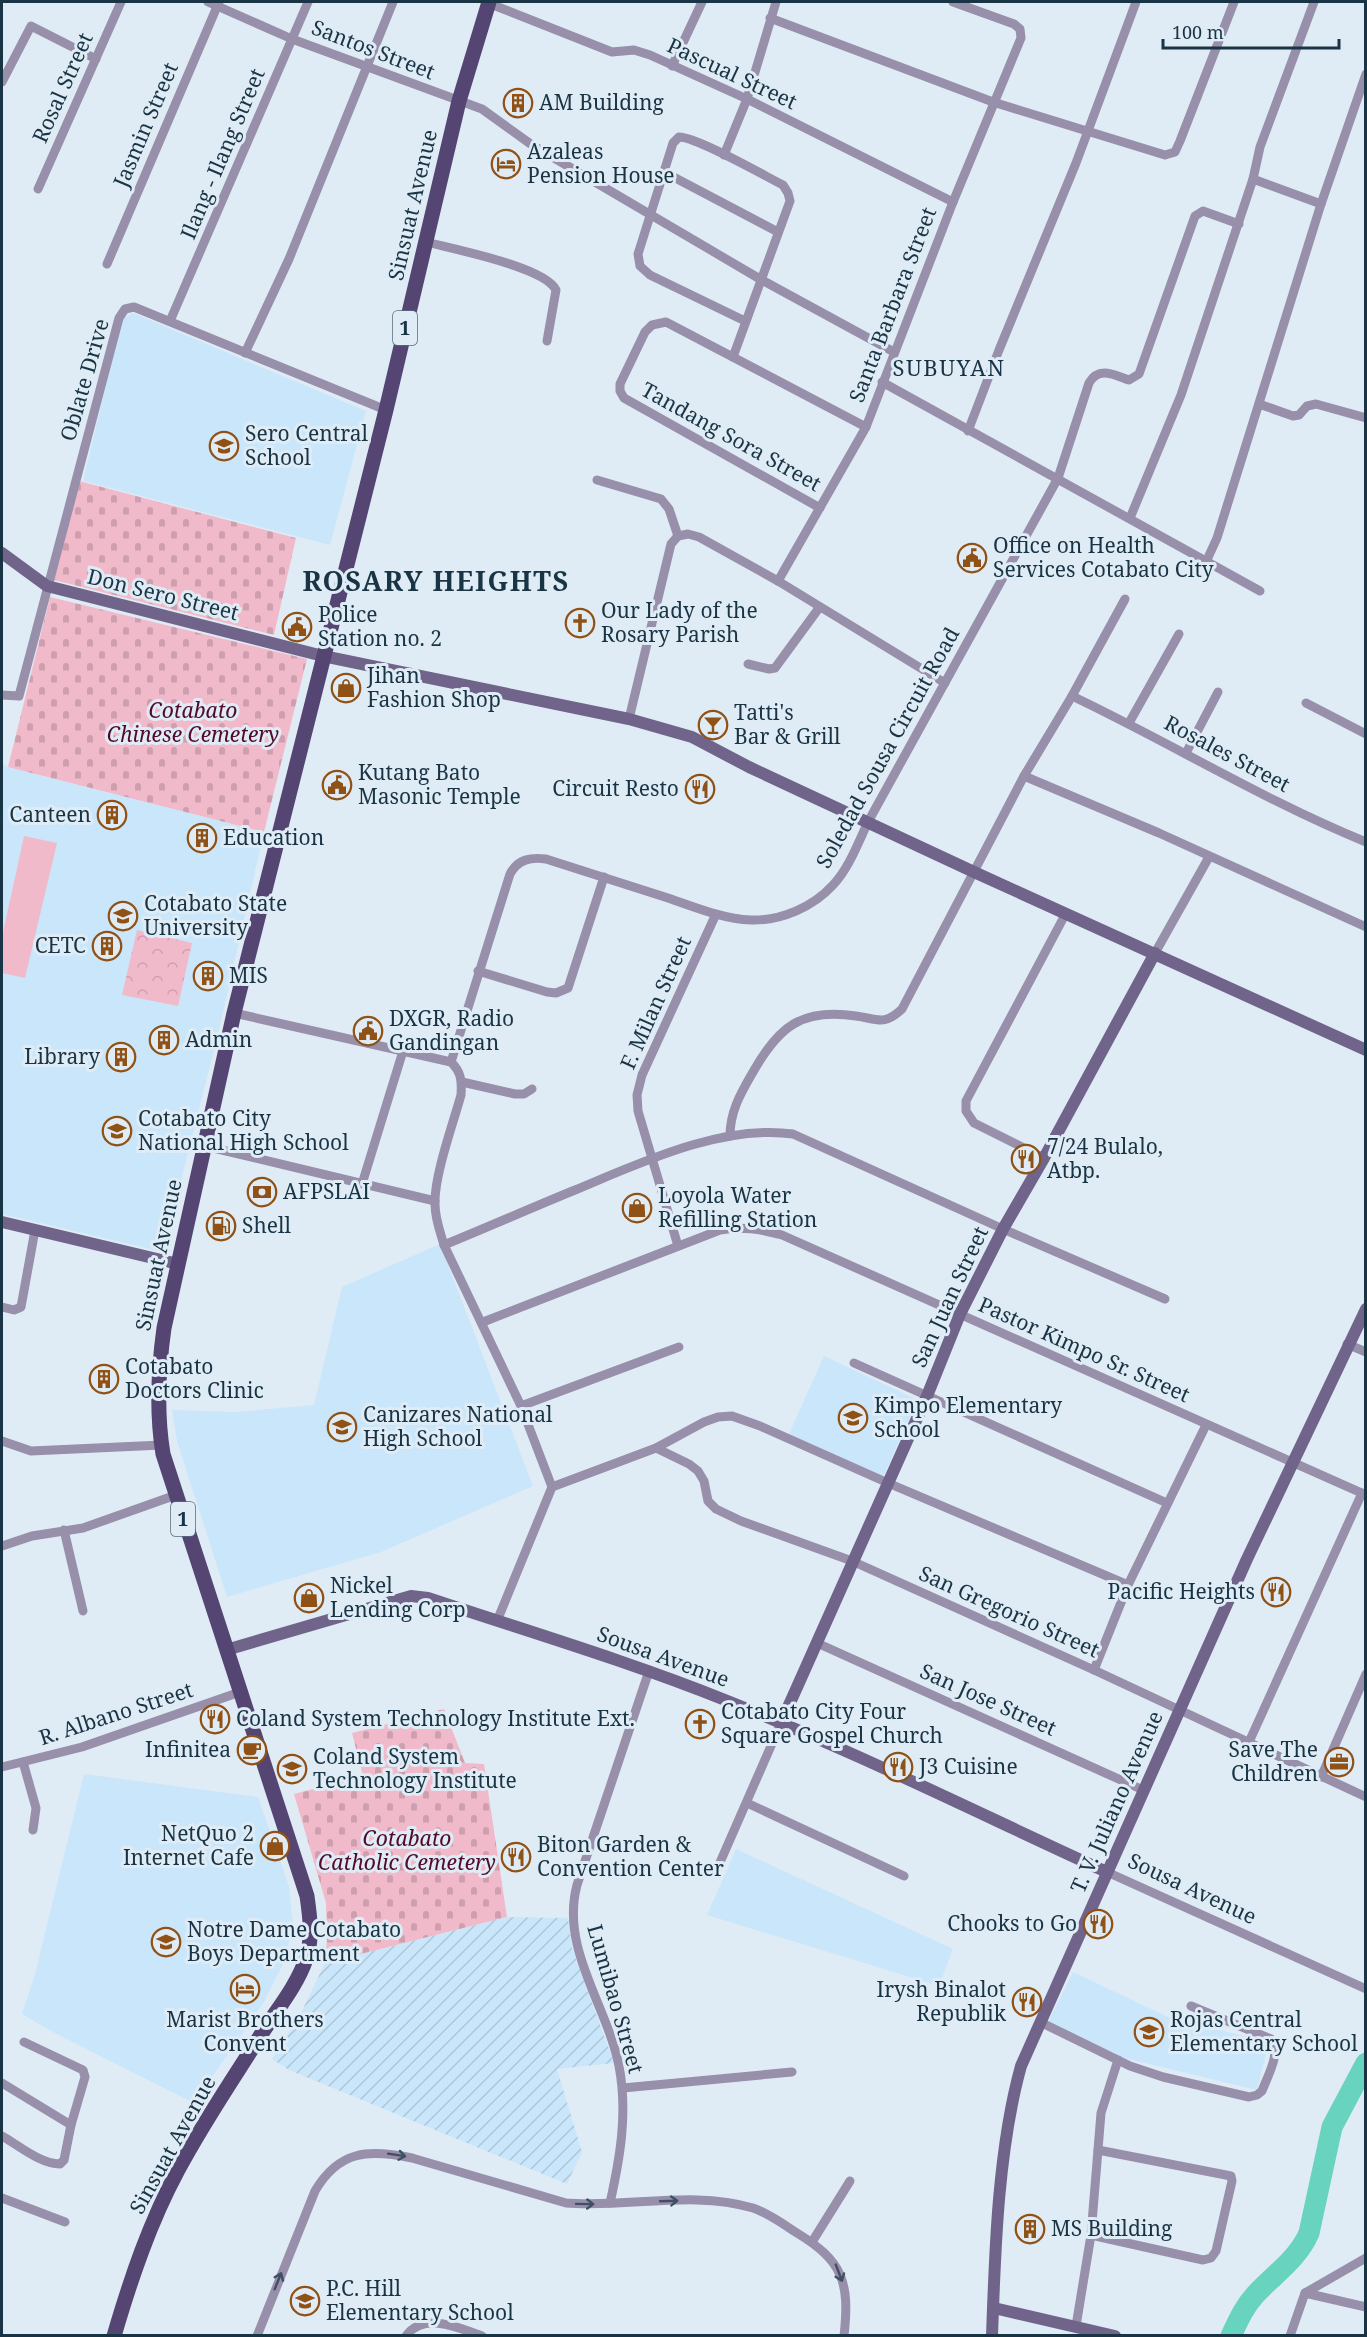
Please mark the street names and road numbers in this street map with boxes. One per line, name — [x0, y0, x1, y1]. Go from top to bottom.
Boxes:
street label: Santos Street — [308, 13, 439, 85]
street label: Rosal Street — [25, 28, 99, 147]
street label: Pascual Street — [663, 31, 802, 115]
street label: Jasmin Street — [106, 58, 184, 192]
street label: Ilang - Ilang Street — [173, 64, 271, 243]
street label: Sinsuat Avenue — [381, 126, 443, 283]
street label: Santa Barbara Street — [842, 203, 942, 406]
road number: 1 — [393, 311, 417, 345]
street label: Oblate Drive — [53, 315, 115, 444]
street label: Tandang Sora Street — [637, 375, 826, 497]
street label: Don Sero Street — [85, 562, 242, 626]
street label: Soledad Sousa Circuit Road — [809, 622, 965, 873]
street label: Rosales Street — [1160, 708, 1295, 798]
street label: F. Milan Street — [613, 932, 697, 1074]
street label: Sinsuat Avenue — [128, 1176, 188, 1333]
street label: San Juan Street — [904, 1222, 994, 1372]
street label: Pastor Kimpo Sr. Street — [974, 1290, 1194, 1408]
road number: 1 — [171, 1502, 195, 1536]
street label: San Gregorio Street — [915, 1559, 1104, 1663]
street label: Sousa Avenue — [593, 1619, 733, 1693]
street label: San Jose Street — [916, 1656, 1061, 1742]
street label: R. Albano Street — [35, 1675, 196, 1751]
street label: T. V. Juliano Avenue — [1063, 1706, 1169, 1897]
street label: Sousa Avenue — [1124, 1846, 1261, 1930]
street label: Lumibao Street — [581, 1921, 651, 2077]
street label: Sinsuat Avenue — [122, 2070, 222, 2219]

